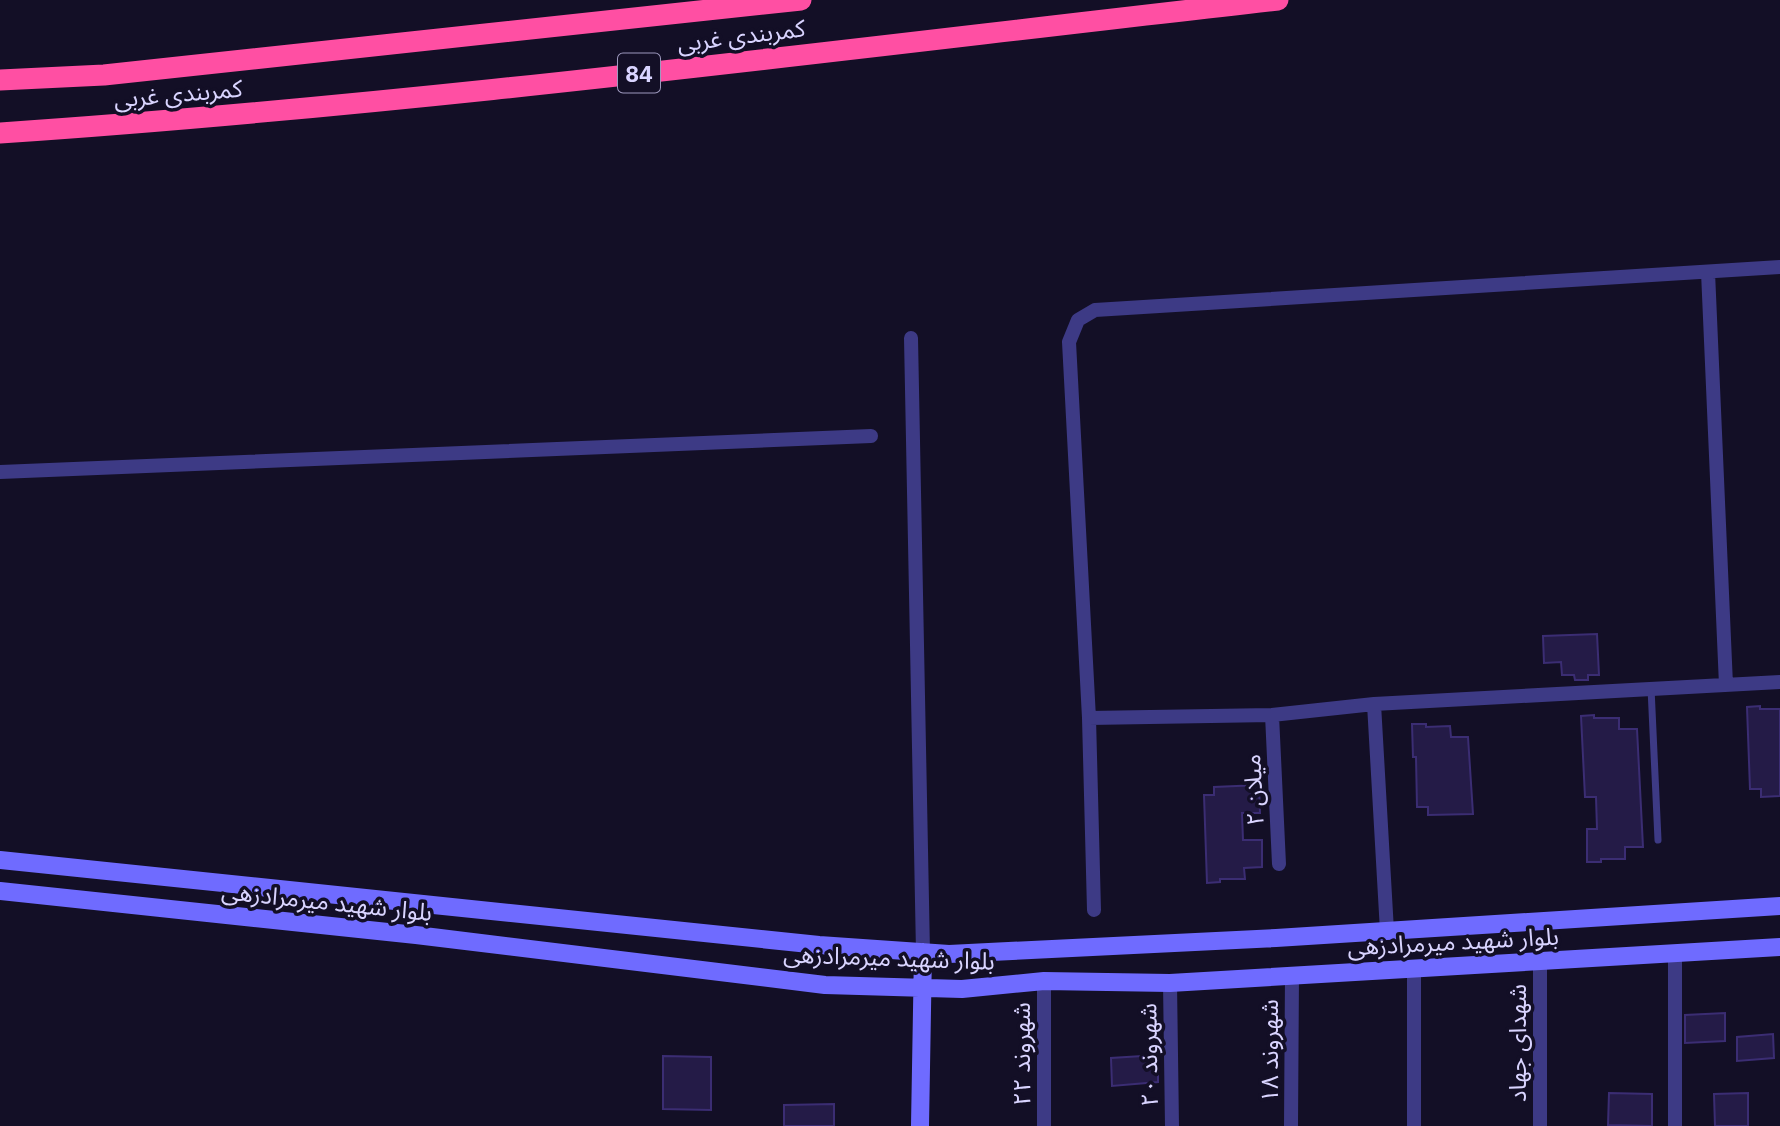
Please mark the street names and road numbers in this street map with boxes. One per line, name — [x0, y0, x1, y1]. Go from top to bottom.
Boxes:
street label: کمربندی غربی — [675, 11, 808, 59]
road number: 84 — [618, 54, 660, 92]
street label: کمربندی غربی — [112, 71, 245, 115]
street label: میلان ۲ — [1235, 753, 1271, 827]
street label: بلوار شهید میرمرادزهی — [220, 874, 434, 928]
street label: بلوار شهید میرمرادزهی — [1347, 919, 1559, 963]
street label: بلوار شهید میرمرادزهی — [783, 937, 995, 977]
street label: شهدای جهاد — [1501, 984, 1533, 1102]
street label: شهروند ۱۸ — [1253, 999, 1285, 1103]
street label: شهروند ۲۲ — [1005, 1002, 1037, 1106]
street label: شهروند ۲۰ — [1131, 1003, 1165, 1107]

